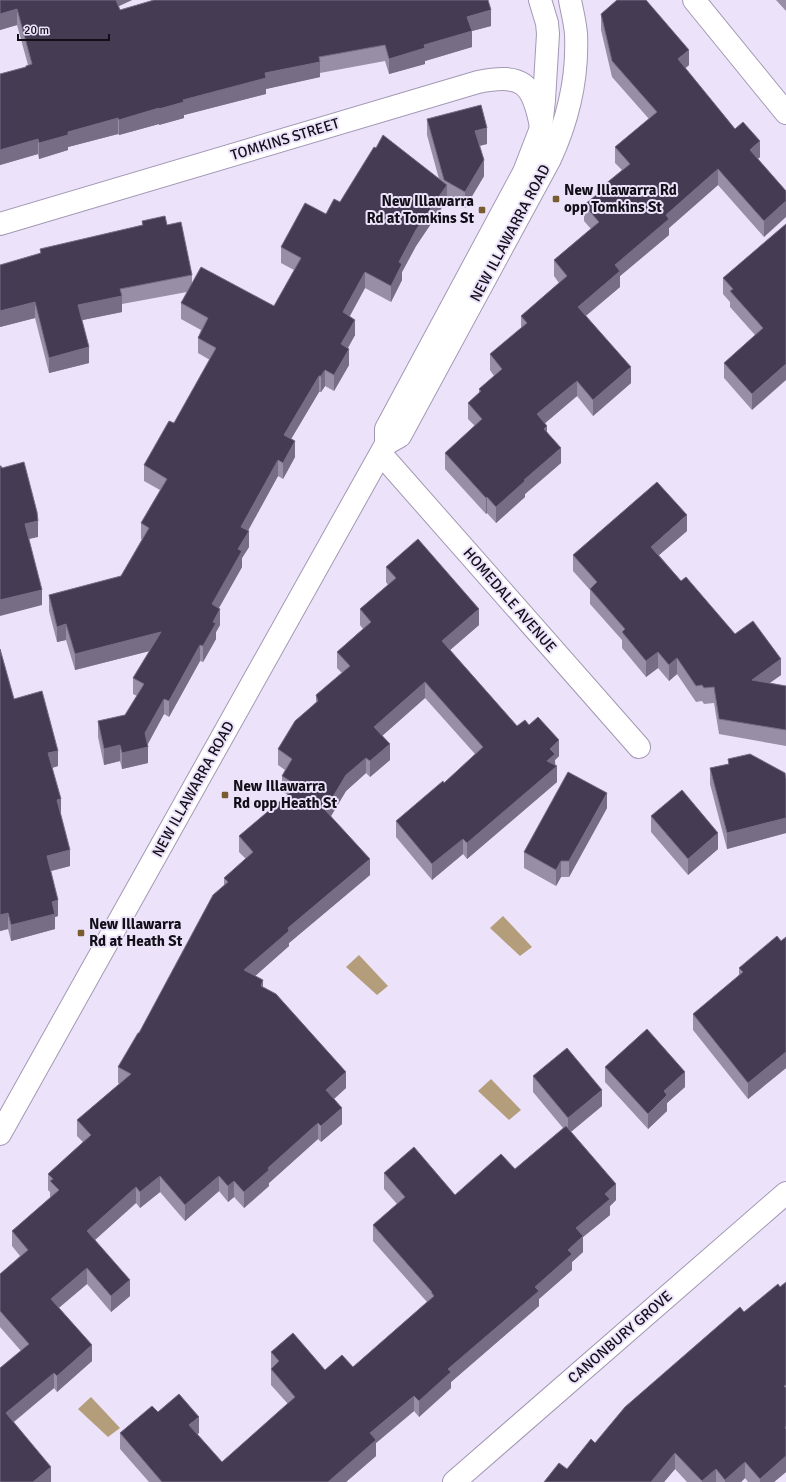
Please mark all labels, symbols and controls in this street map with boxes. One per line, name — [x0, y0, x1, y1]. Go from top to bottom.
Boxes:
scale bar — [18, 16, 109, 42]
text: 20 m — [24, 23, 49, 38]
street label: TOMKINS STREET — [228, 114, 342, 164]
street label: NEW ILLAWARRA ROAD — [466, 161, 554, 305]
place label: New Illawarra Rd opp Tomkins St — [564, 181, 677, 216]
place label: New Illawarra Rd at Tomkins St — [366, 192, 474, 227]
marker: New Illawarra Rd opp Tomkins St — [551, 194, 561, 204]
marker: New Illawarra Rd at Tomkins St — [477, 205, 487, 215]
street label: HOMEDALE AVENUE — [460, 544, 560, 656]
street label: NEW ILLAWARRA ROAD — [148, 718, 238, 860]
place label: New Illawarra Rd opp Heath St — [233, 777, 337, 812]
marker: New Illawarra Rd opp Heath St — [220, 790, 230, 800]
place label: New Illawarra Rd at Heath St — [89, 915, 183, 950]
marker: New Illawarra Rd at Heath St — [76, 928, 86, 938]
street label: CANONBURY GROVE — [564, 1287, 676, 1387]

